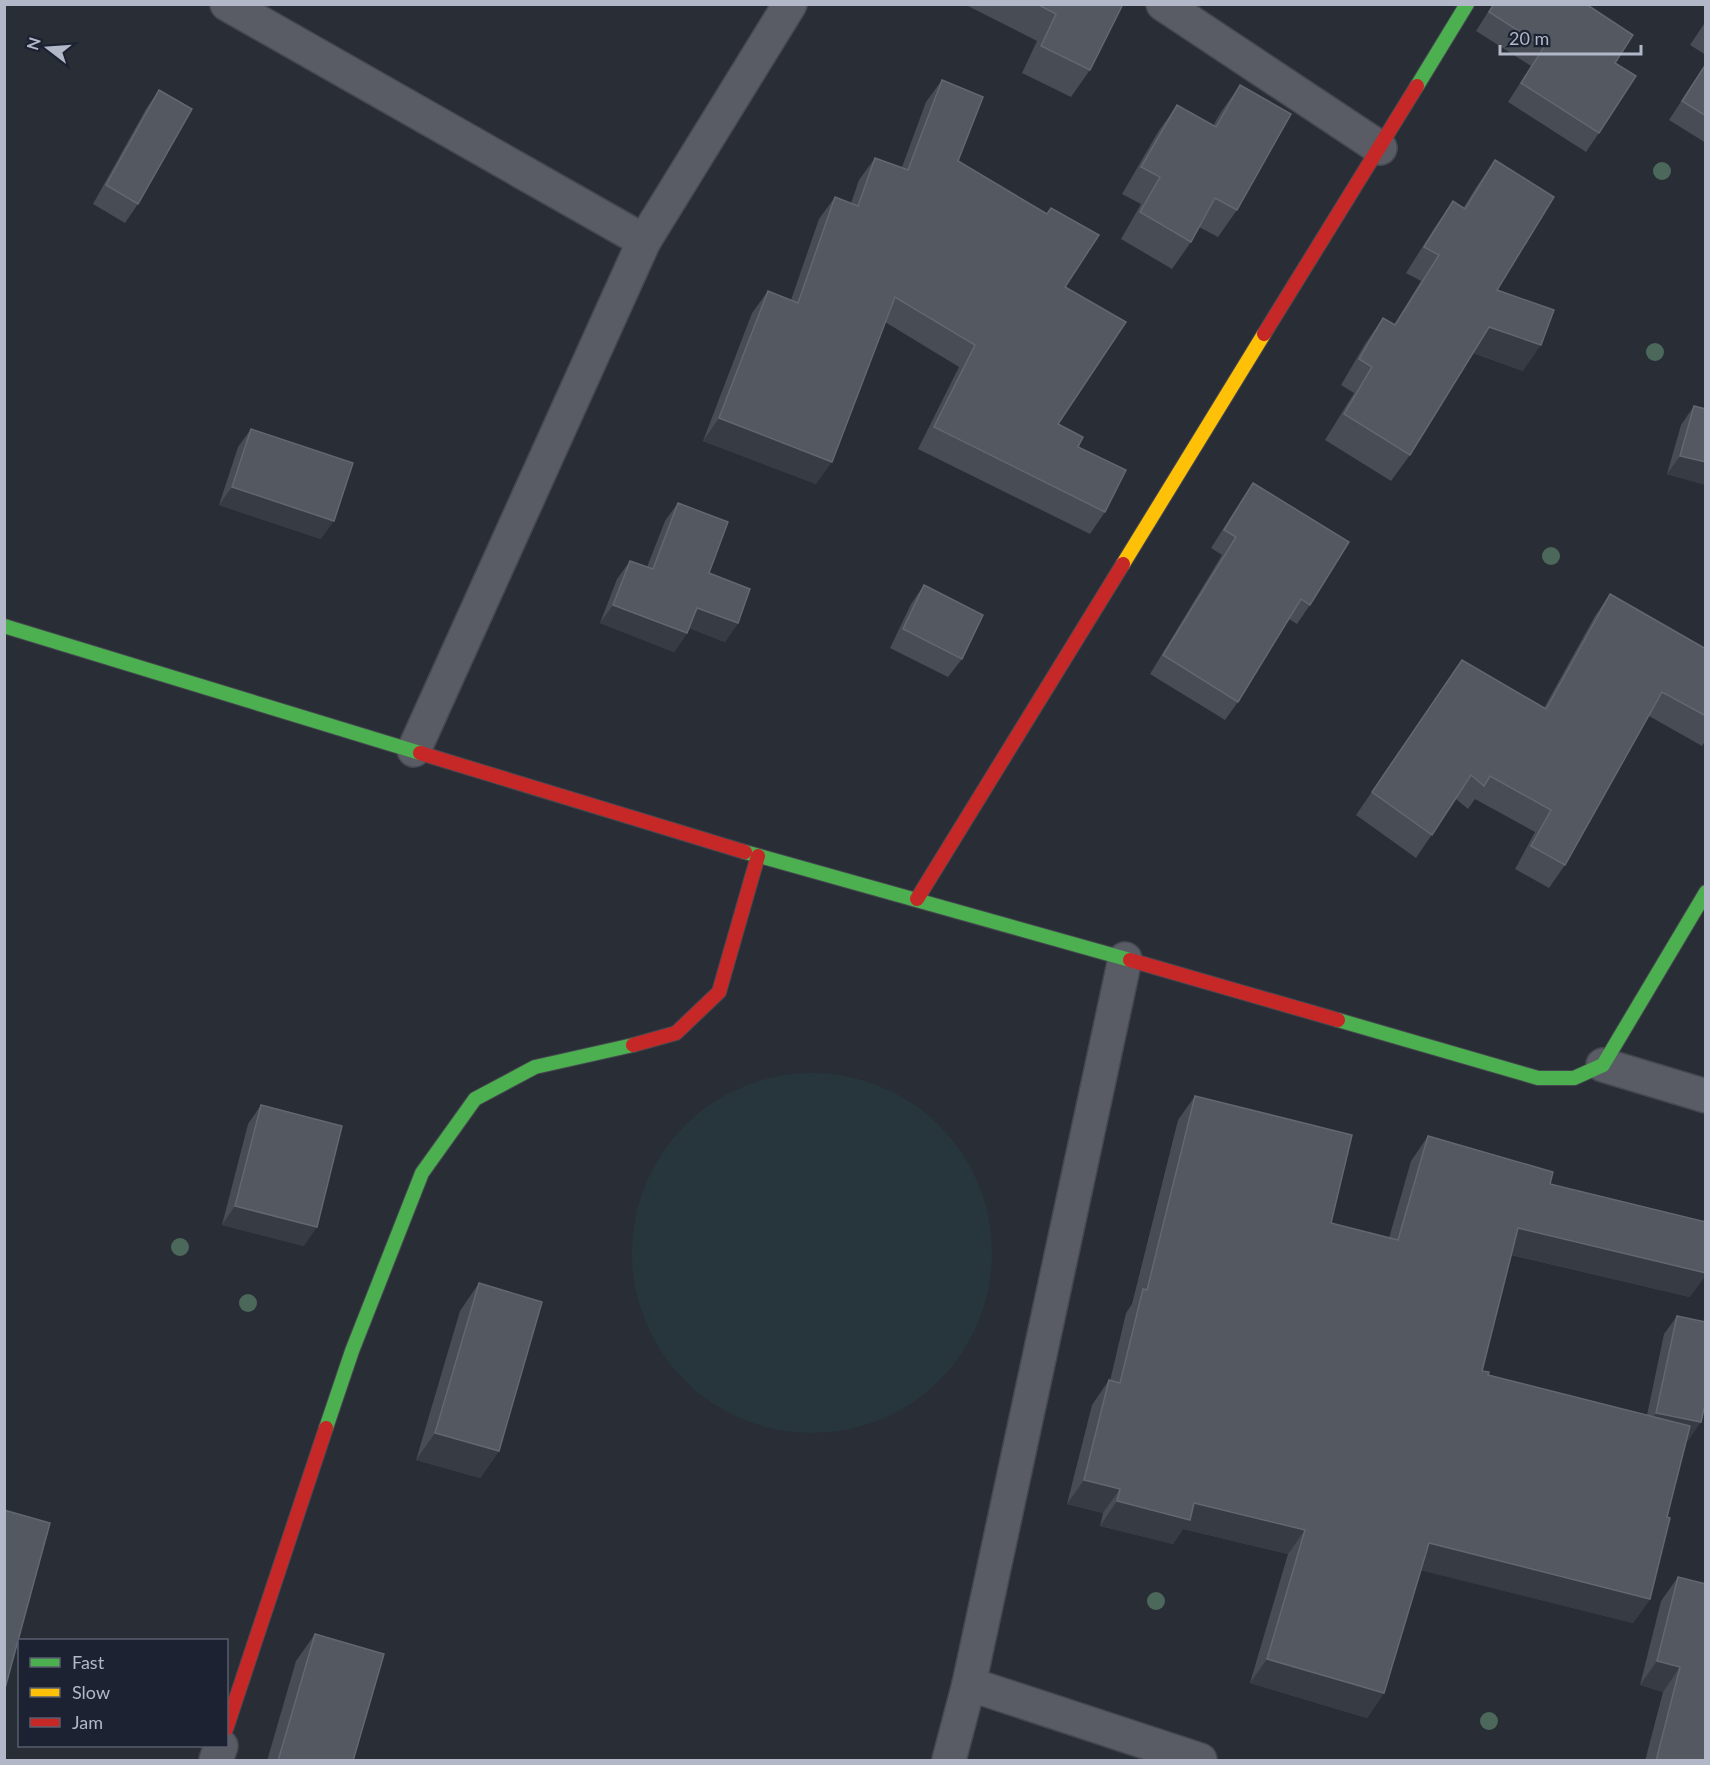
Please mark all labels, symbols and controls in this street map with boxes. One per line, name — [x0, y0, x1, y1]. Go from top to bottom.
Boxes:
north arrow — [18, 18, 78, 78]
scale bar — [1500, 18, 1641, 56]
text: 20 m — [1509, 27, 1549, 49]
text: N — [22, 35, 44, 52]
legend — [18, 1639, 228, 1747]
text: Fast — [72, 1651, 105, 1673]
text: Slow — [72, 1681, 110, 1703]
text: Jam — [72, 1711, 103, 1733]

